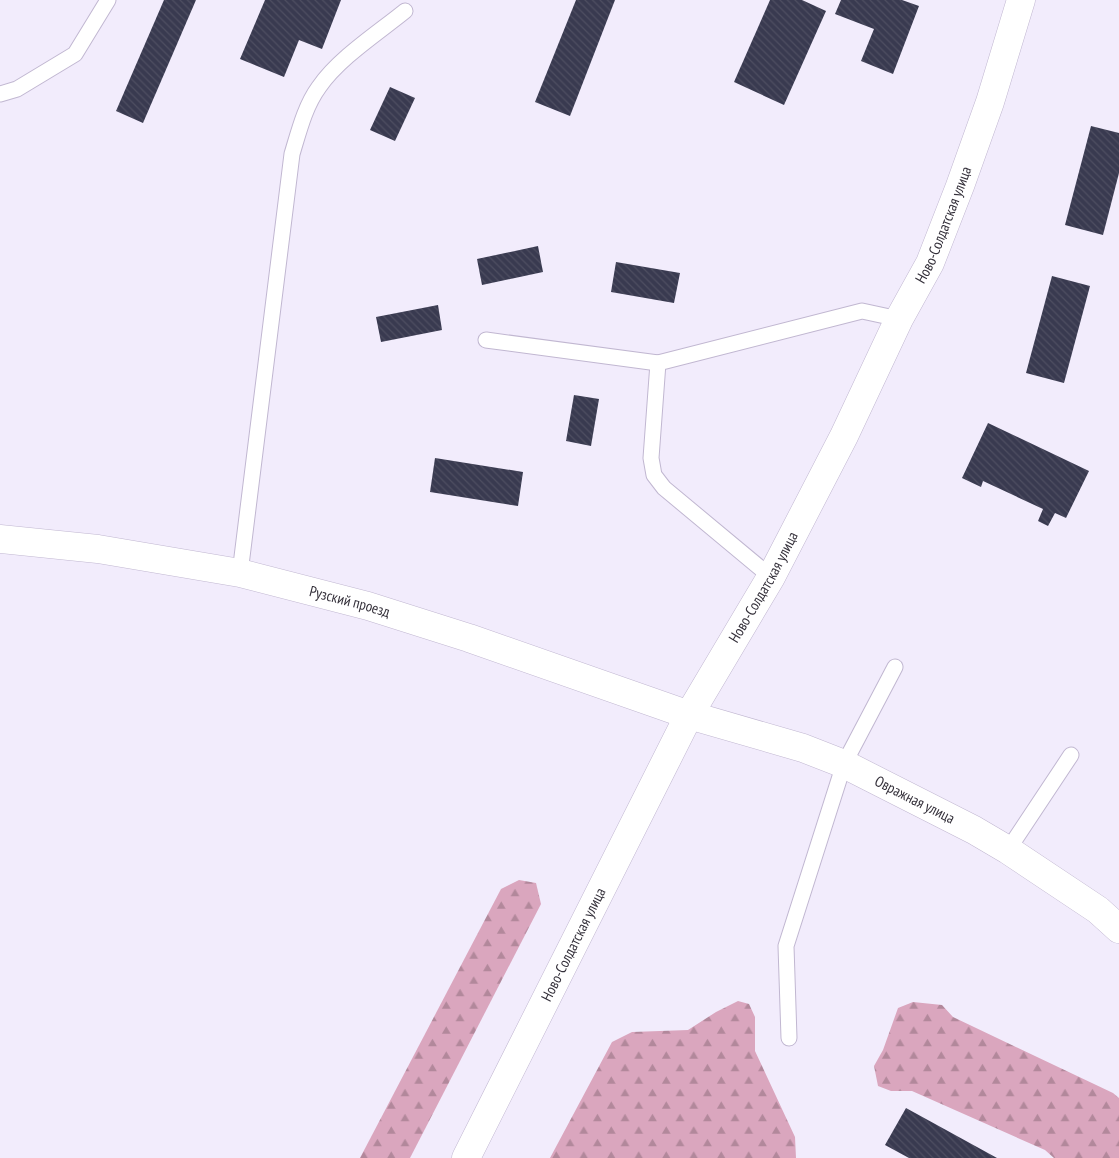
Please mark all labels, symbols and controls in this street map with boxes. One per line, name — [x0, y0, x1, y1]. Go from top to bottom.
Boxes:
street label: Ново-Солдатская улица — [911, 164, 975, 286]
street label: Ново-Солдатская улица — [724, 528, 802, 646]
street label: Рузский проезд — [308, 581, 393, 622]
street label: Овражная улица — [872, 771, 958, 828]
street label: Ново-Солдатская улица — [537, 884, 610, 1004]

